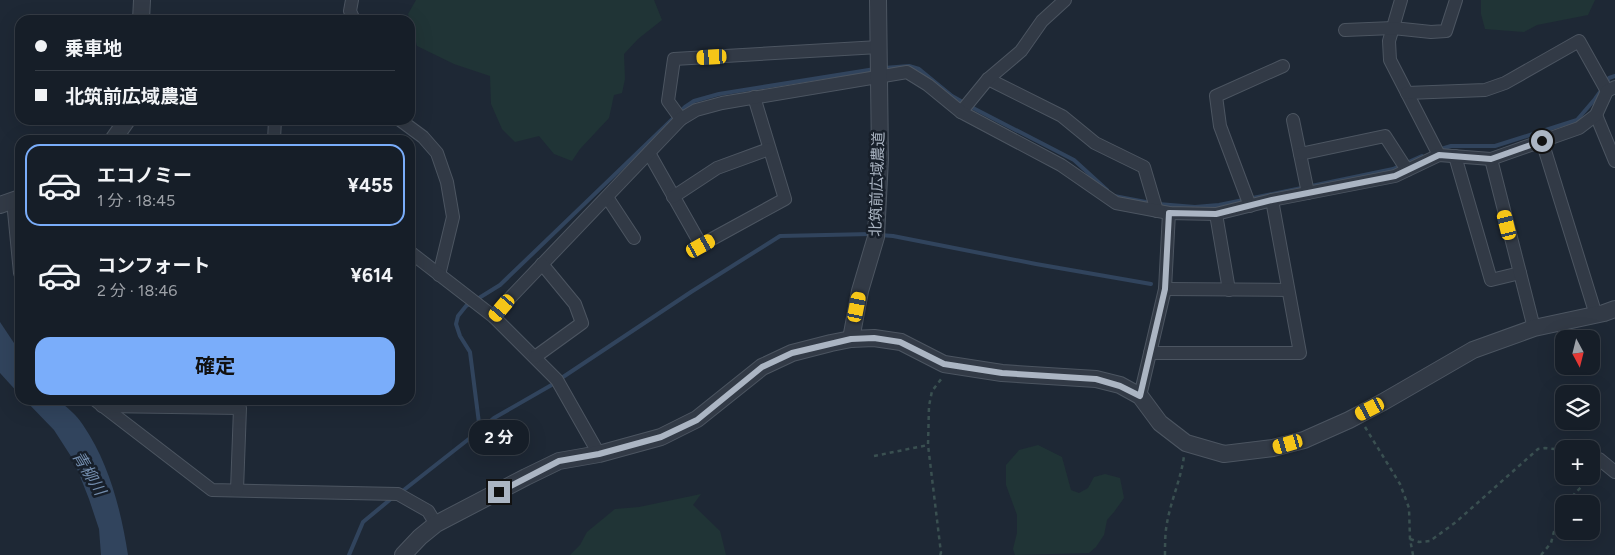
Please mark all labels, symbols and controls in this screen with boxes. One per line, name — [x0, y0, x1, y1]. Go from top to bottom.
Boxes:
text: 乗車地 — [65, 37, 122, 60]
car — [696, 49, 727, 65]
text: 北筑前広域農道 — [65, 85, 198, 108]
route start — [1531, 130, 1553, 152]
street label: 北筑前広域農道 — [866, 131, 888, 237]
icon: car — [37, 163, 82, 208]
text: エコノミー — [97, 164, 192, 187]
text: ¥455 — [348, 174, 393, 197]
text: 1 分 · 18:45 — [97, 191, 175, 210]
car — [1496, 209, 1517, 241]
car — [684, 232, 717, 260]
icon: car — [37, 253, 82, 298]
text: コンフォート — [97, 254, 210, 277]
text: ¥614 — [351, 264, 393, 287]
text: 2 分 · 18:46 — [97, 281, 177, 300]
car — [846, 291, 867, 323]
car — [486, 292, 517, 324]
north arrow — [1555, 330, 1600, 375]
map controls — [1555, 330, 1600, 540]
button: 確定 — [35, 337, 395, 395]
button: layers — [1555, 385, 1600, 430]
car — [1353, 396, 1386, 422]
callout: 2 分 — [469, 420, 529, 454]
text: 2 分 — [484, 428, 514, 447]
car — [1271, 433, 1304, 455]
button: + — [1555, 440, 1600, 485]
water label: 青柳川 — [68, 448, 111, 500]
route end — [488, 481, 510, 503]
button: − — [1555, 495, 1600, 540]

